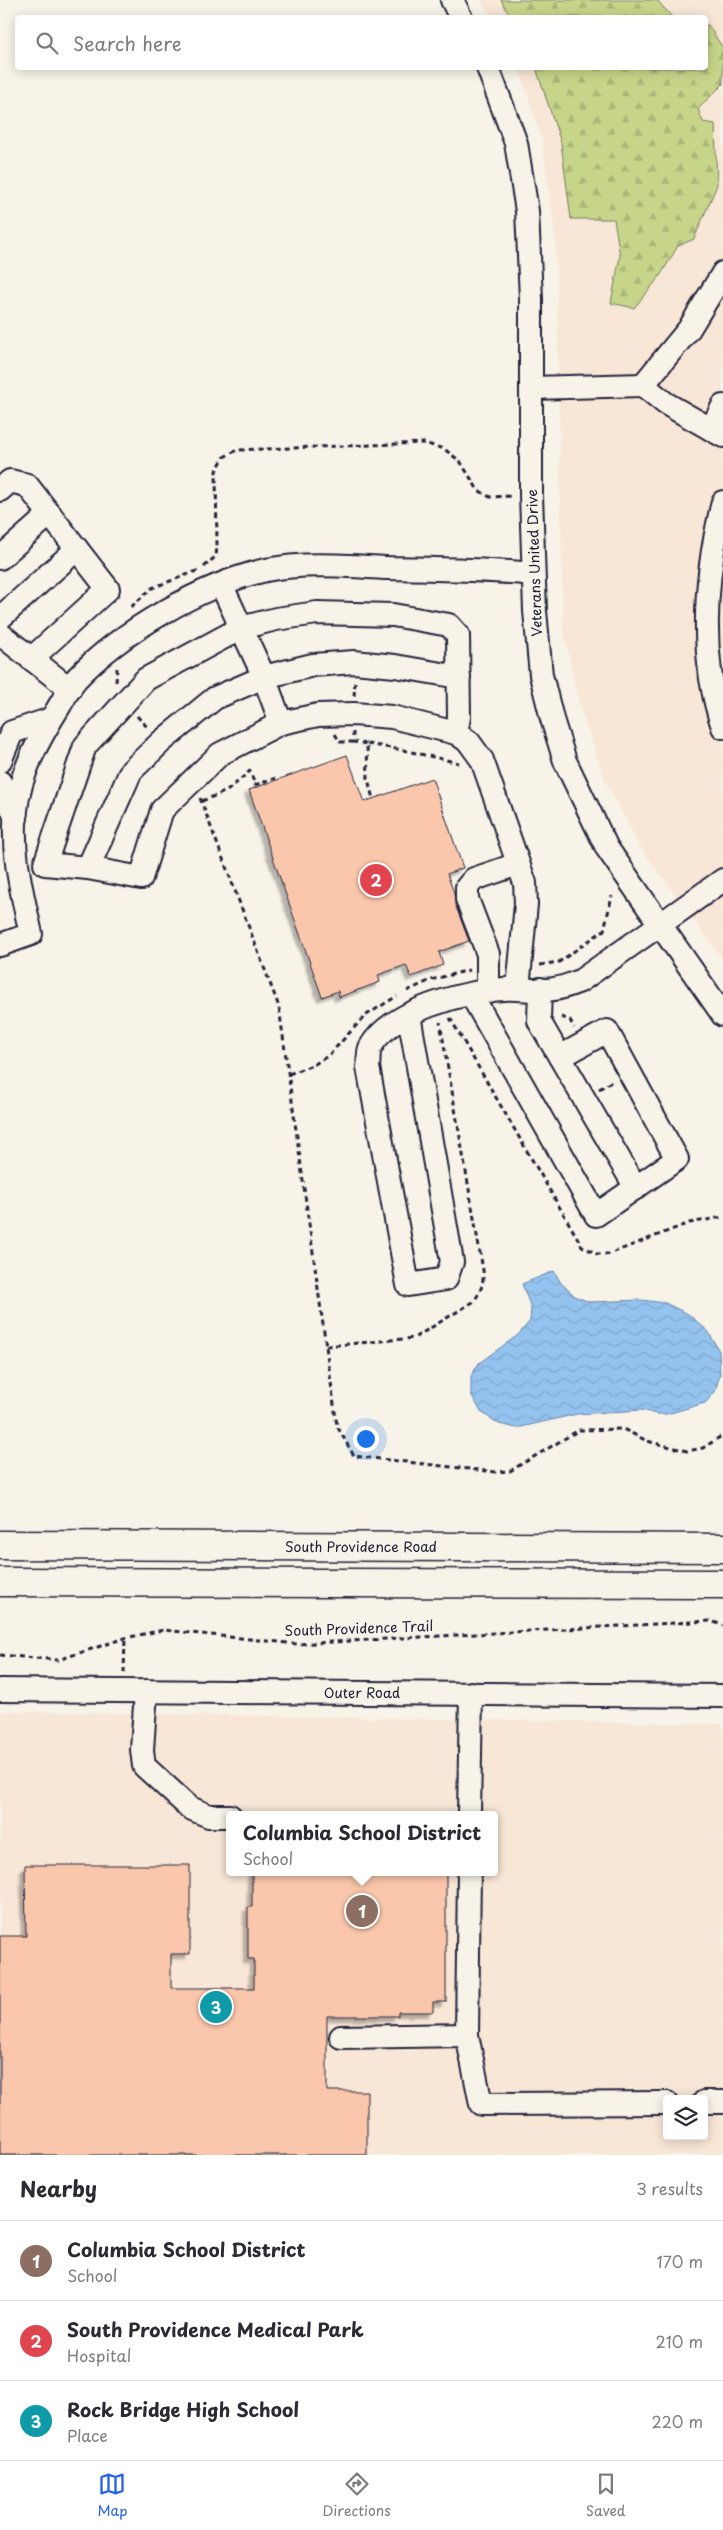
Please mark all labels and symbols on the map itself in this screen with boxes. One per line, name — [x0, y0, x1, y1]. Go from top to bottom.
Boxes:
street label: Veterans United Drive — [521, 489, 547, 637]
pin: 2 — [360, 861, 392, 899]
your location — [353, 1426, 379, 1452]
street label: South Providence Road — [285, 1536, 437, 1557]
street label: South Providence Trail — [284, 1615, 434, 1641]
street label: Outer Road — [324, 1682, 400, 1703]
pin: 1 — [346, 1892, 378, 1930]
pin: 3 — [200, 1988, 232, 2026]

